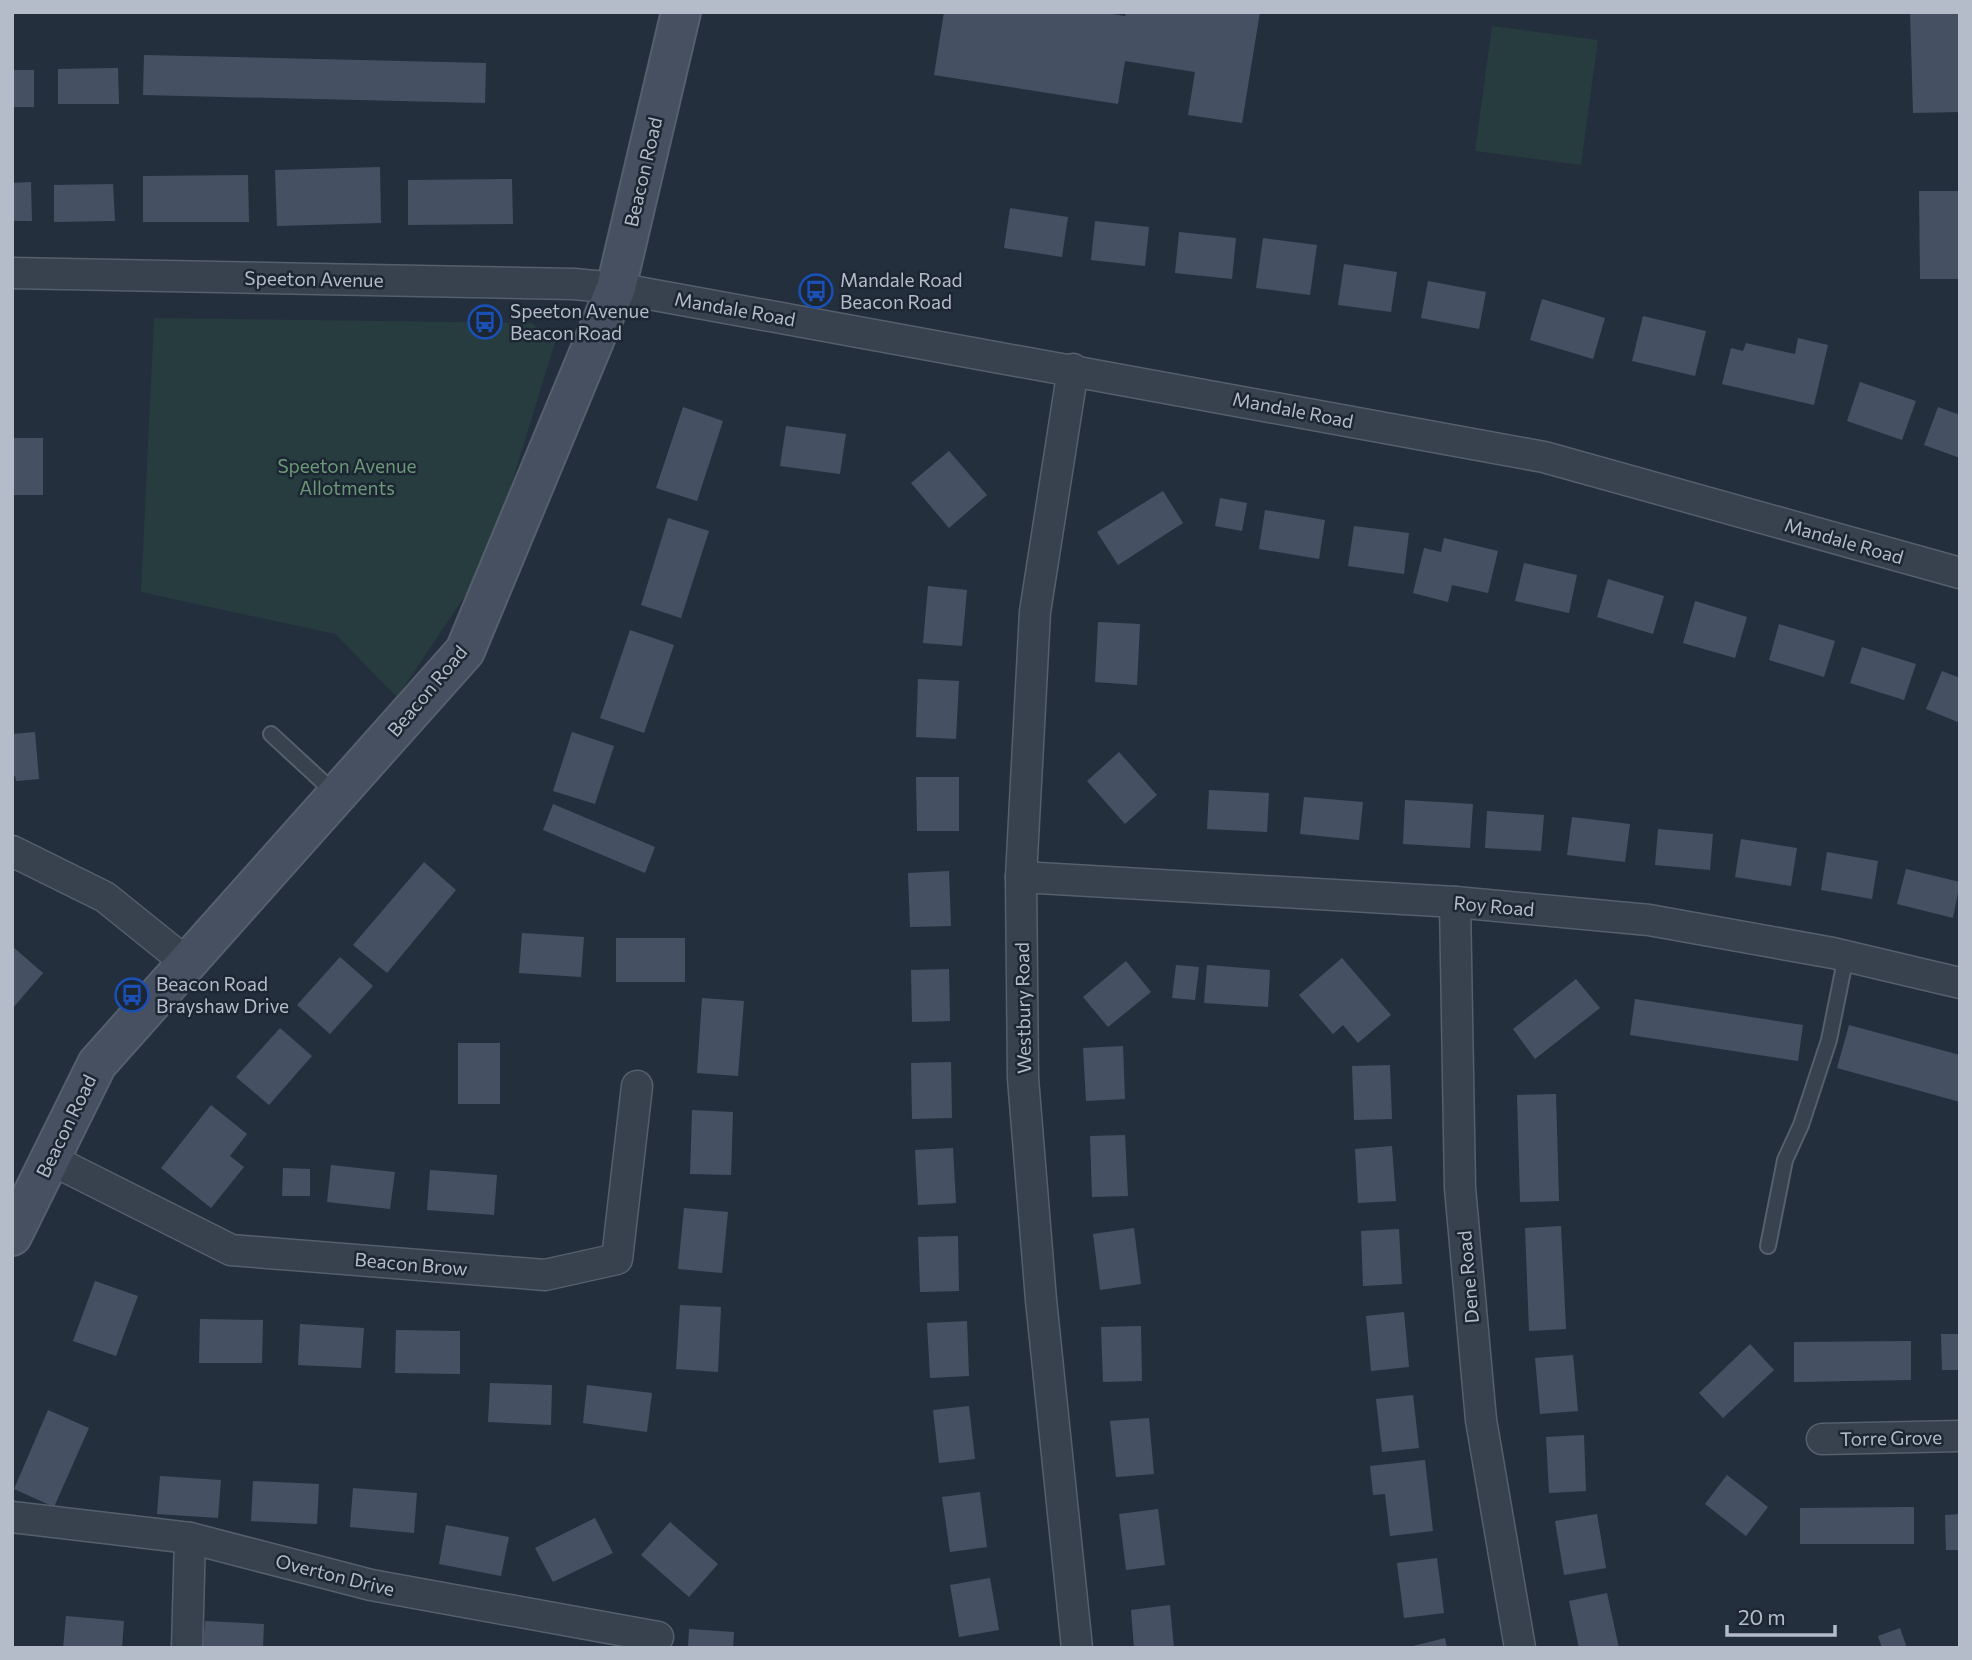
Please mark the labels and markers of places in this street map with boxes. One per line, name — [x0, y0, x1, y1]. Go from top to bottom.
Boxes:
place label: Mandale Road Beacon Road — [840, 268, 963, 313]
bus stop icon: Mandale Road Beacon Road — [797, 272, 835, 310]
place label: Speeton Avenue Beacon Road — [510, 299, 649, 344]
bus stop icon: Speeton Avenue Beacon Road — [466, 303, 504, 341]
place label: Beacon Road Brayshaw Drive — [156, 972, 289, 1017]
bus stop icon: Beacon Road Brayshaw Drive — [113, 976, 151, 1014]

